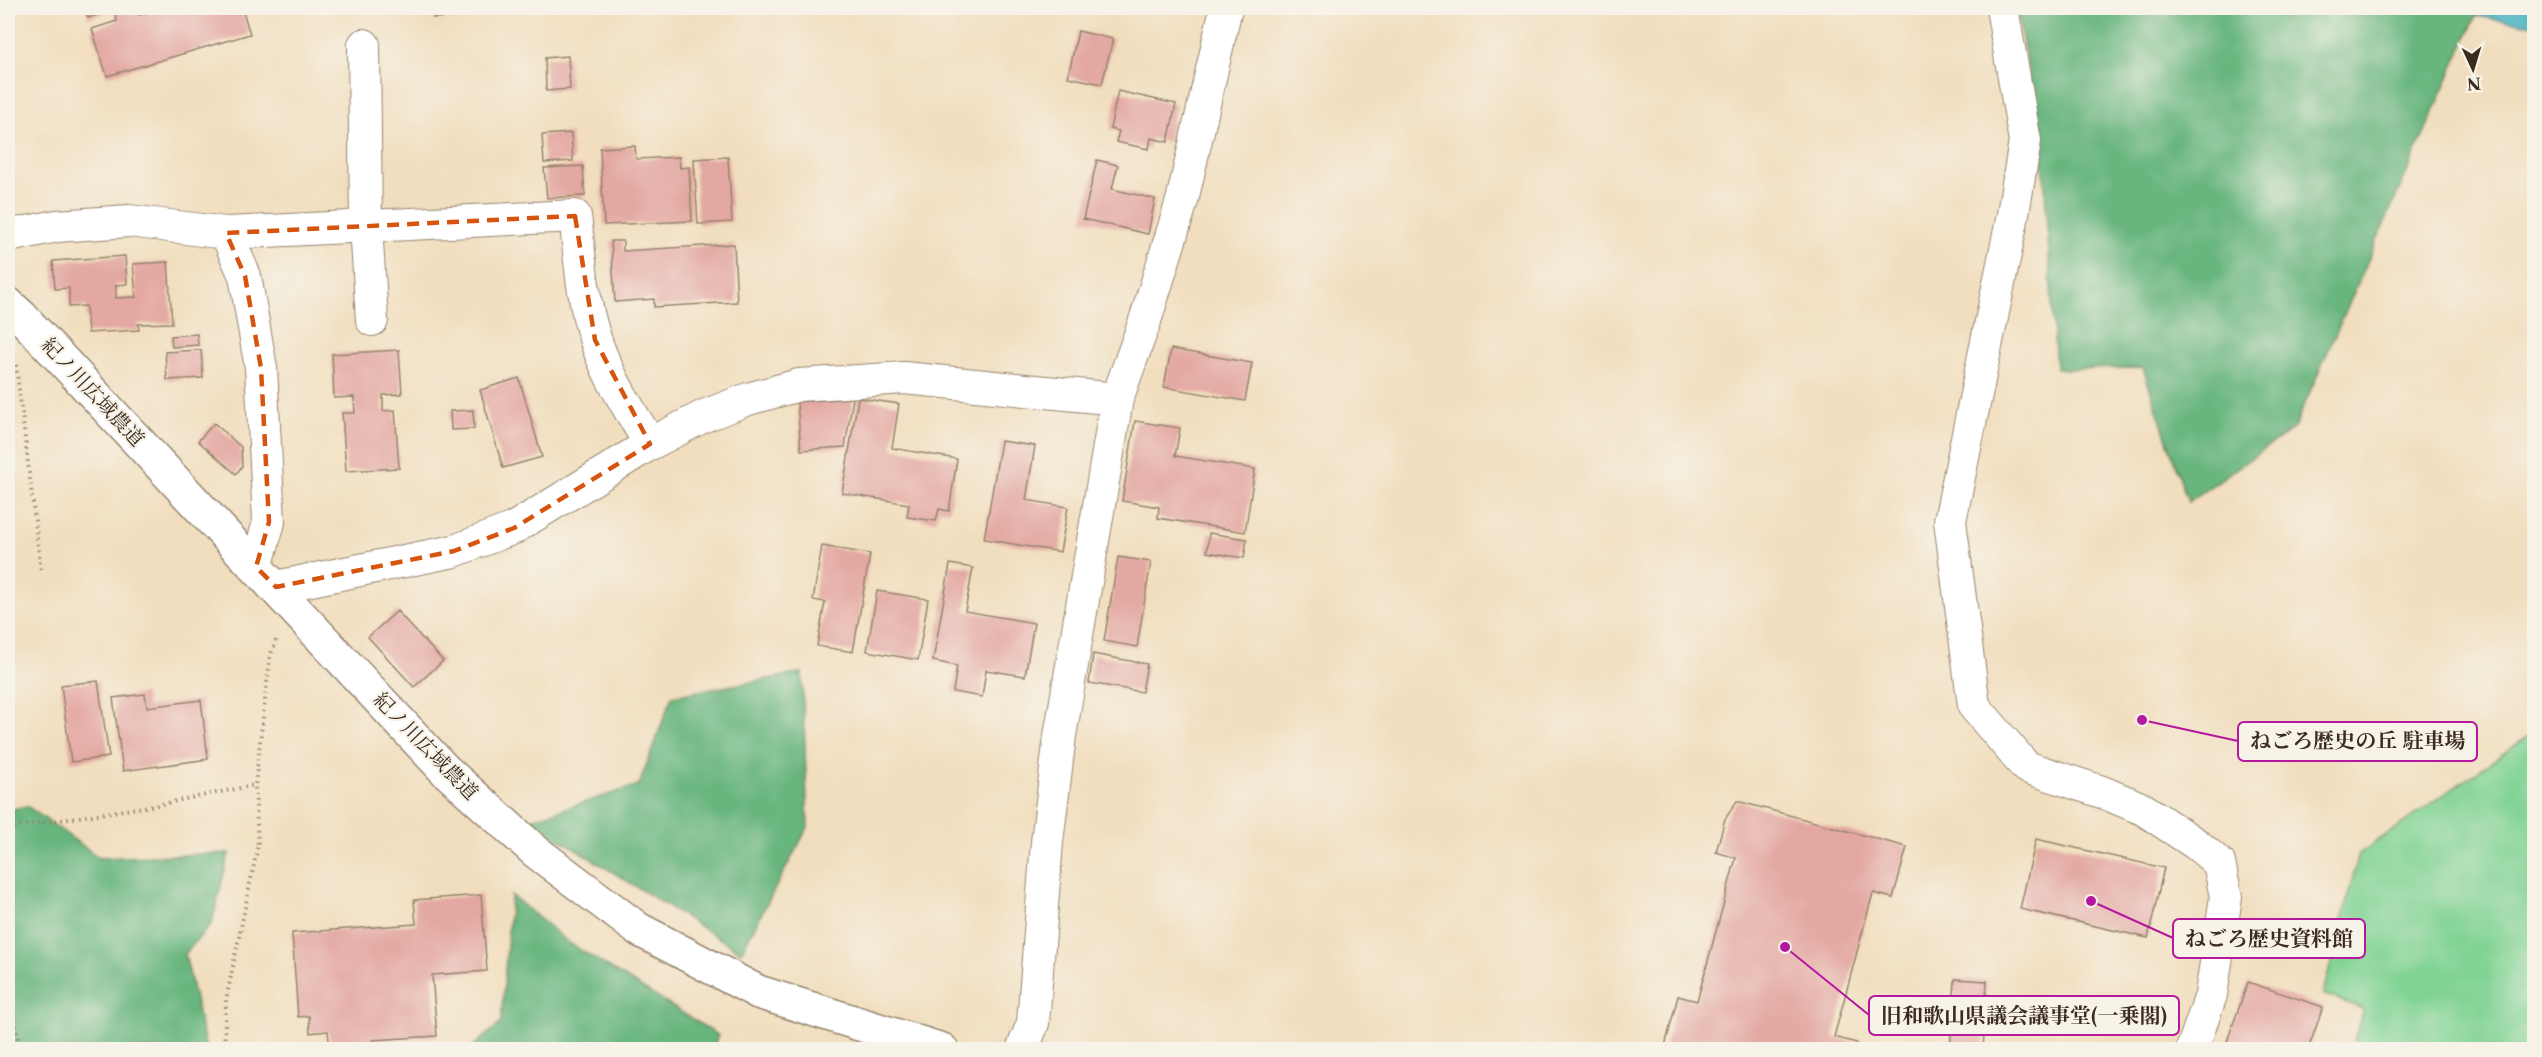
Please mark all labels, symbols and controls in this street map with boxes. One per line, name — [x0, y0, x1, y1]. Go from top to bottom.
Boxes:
north arrow — [2443, 39, 2503, 99]
text: N — [2466, 74, 2482, 94]
street label: 紀ノ川広域農道 — [36, 333, 150, 451]
street label: 紀ノ川広域農道 — [369, 687, 483, 805]
callout: ねごろ歴史の丘 駐車場 — [2238, 722, 2477, 761]
text: ねごろ歴史の丘 駐車場 — [2250, 728, 2466, 753]
callout: ねごろ歴史資料館 — [2173, 919, 2365, 958]
text: ねごろ歴史資料館 — [2185, 926, 2353, 951]
callout: 旧和歌山県議会議事堂(一乗閣) — [1869, 996, 2179, 1035]
text: 旧和歌山県議会議事堂(一乗閣) — [1881, 1003, 2167, 1028]

